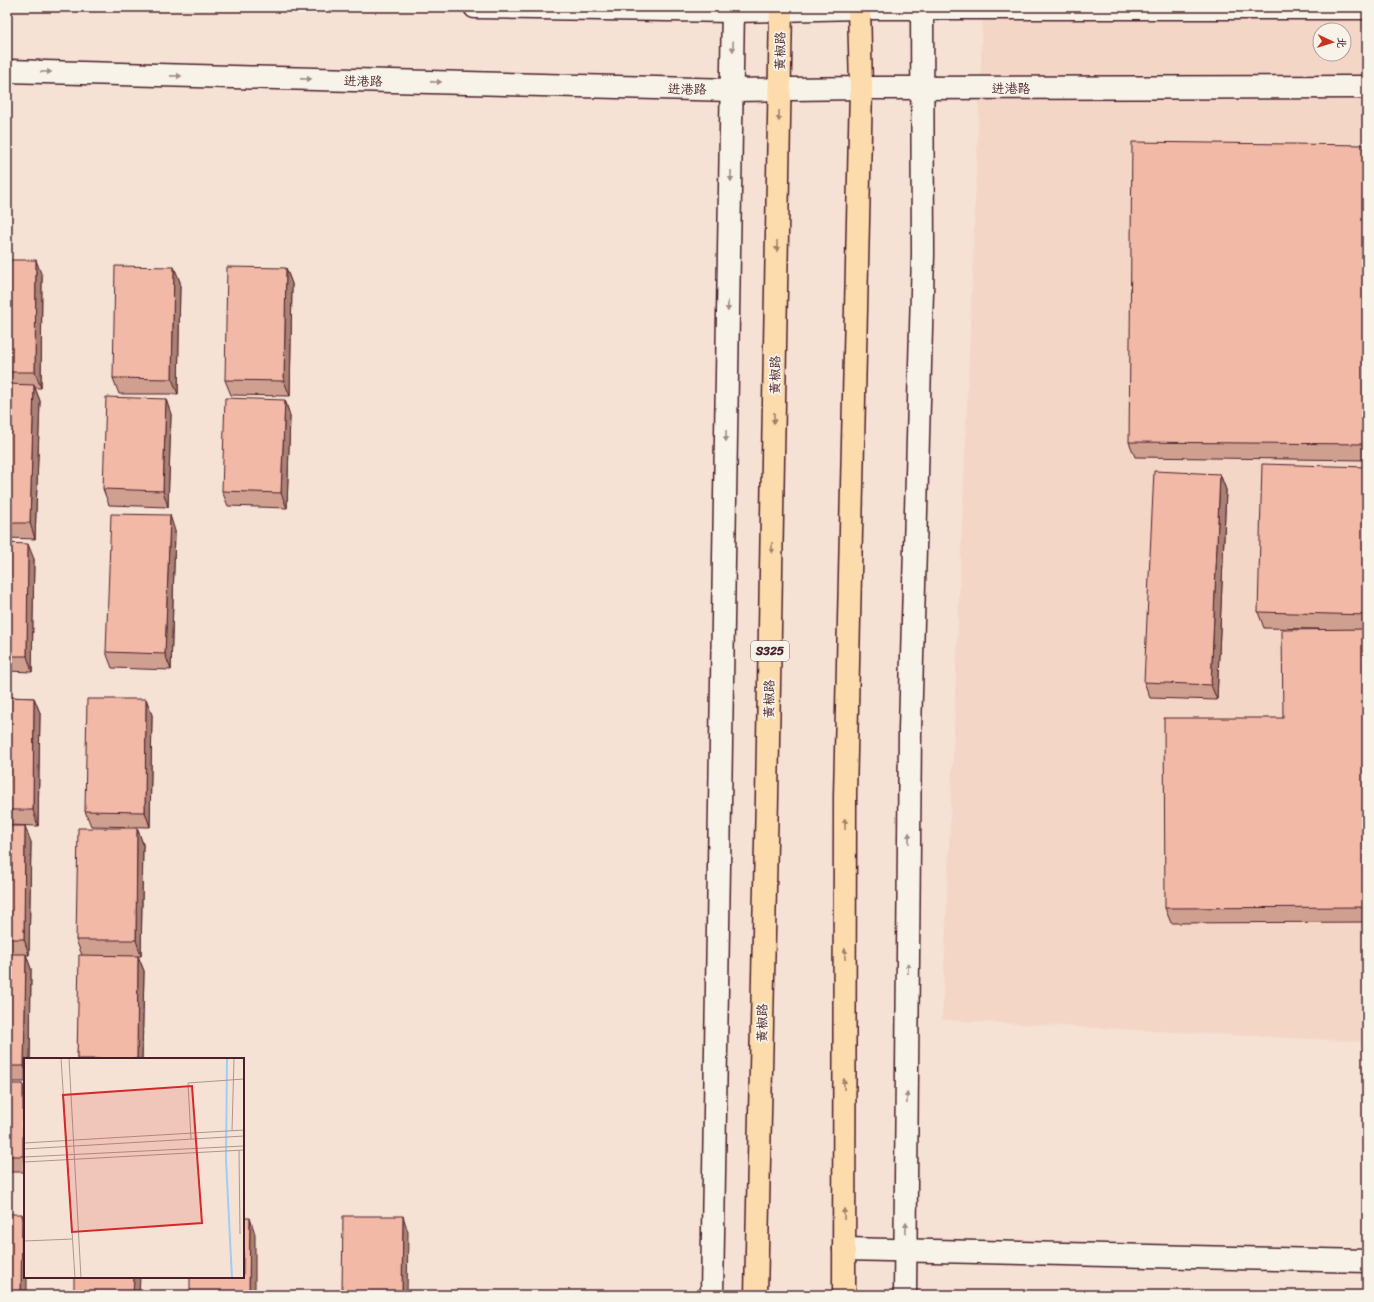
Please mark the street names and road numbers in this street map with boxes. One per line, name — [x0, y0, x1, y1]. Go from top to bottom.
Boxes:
street label: 黄椒路 — [768, 31, 792, 71]
street label: 进港路 — [343, 69, 383, 93]
street label: 进港路 — [667, 77, 707, 101]
street label: 进港路 — [991, 77, 1031, 100]
street label: 黄椒路 — [763, 355, 787, 395]
road number: S325 — [751, 641, 789, 661]
street label: 黄椒路 — [757, 679, 781, 719]
street label: 黄椒路 — [750, 1003, 774, 1043]

